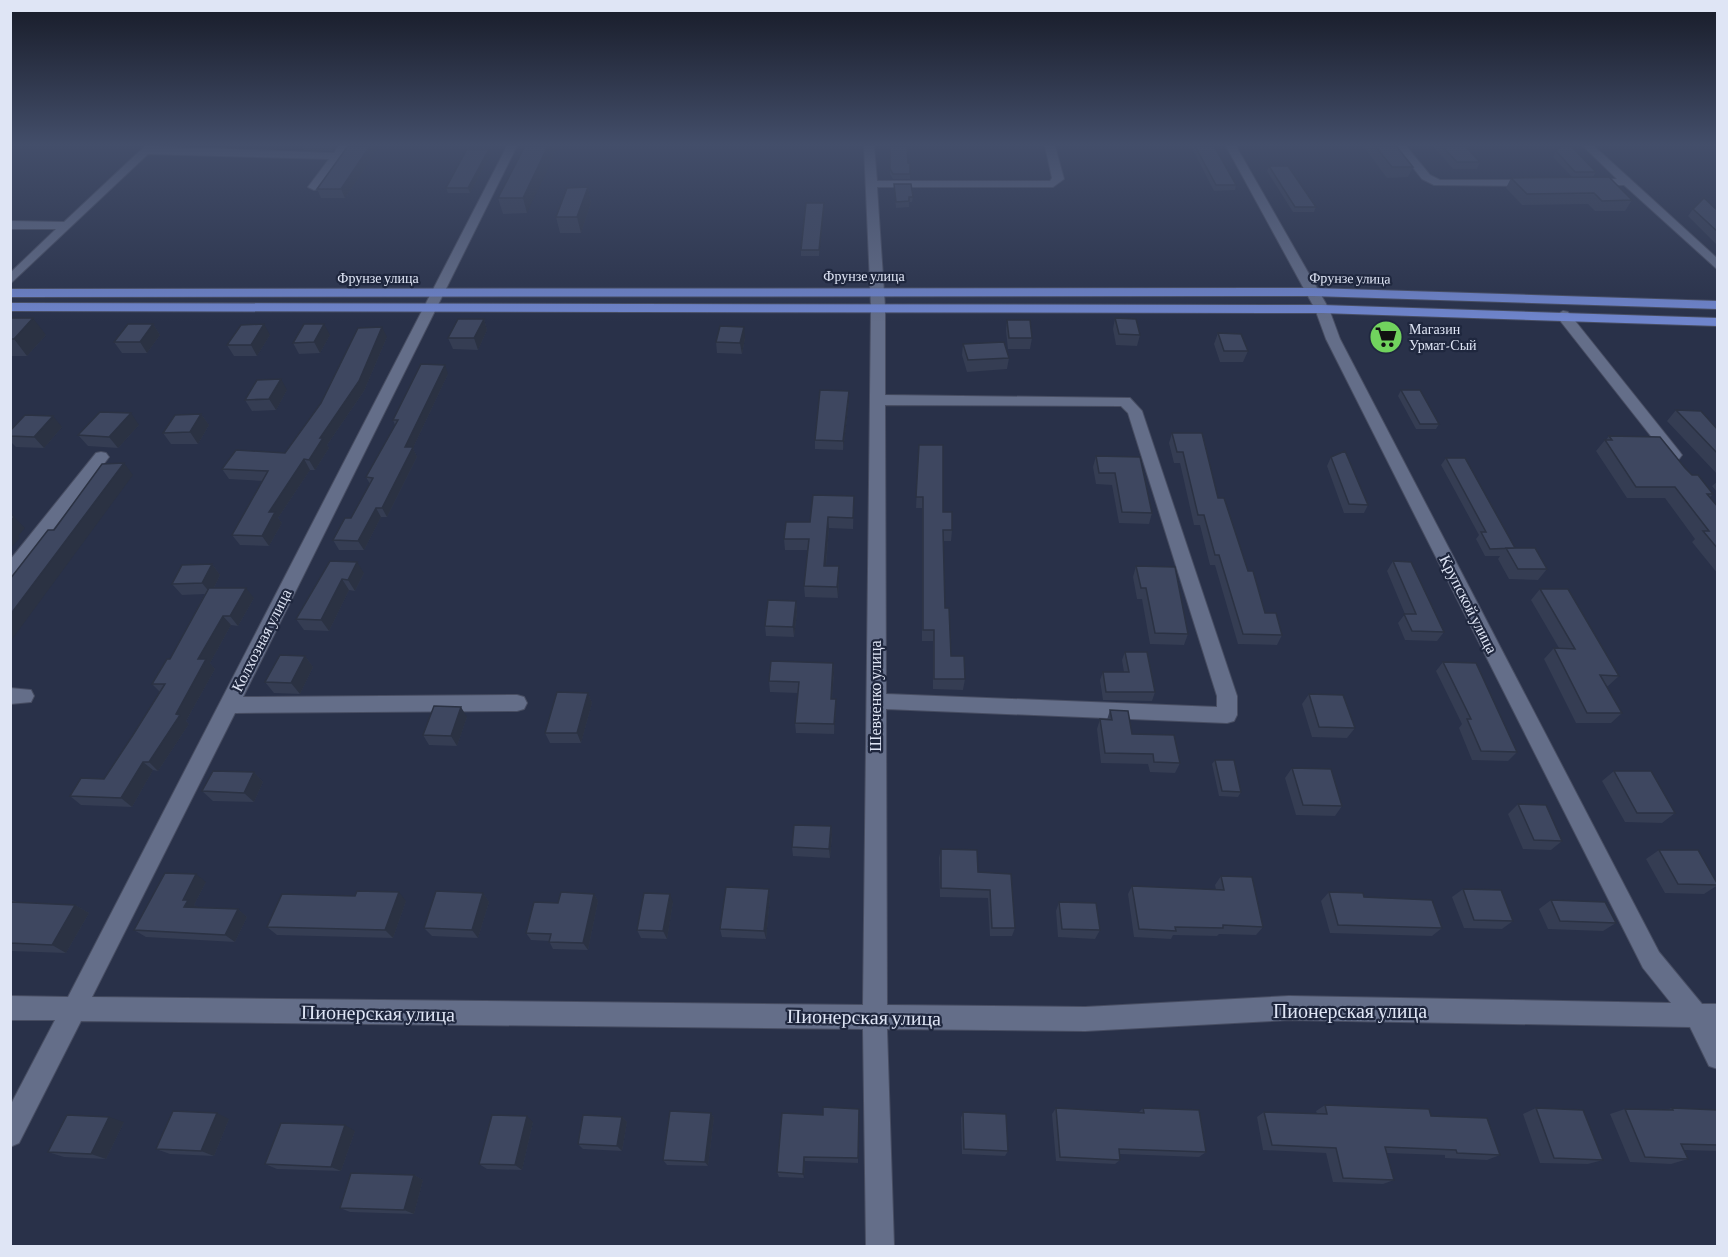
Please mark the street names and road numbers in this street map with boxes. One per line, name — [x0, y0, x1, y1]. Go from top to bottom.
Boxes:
street label: Фрунзе улица — [823, 268, 905, 284]
street label: Фрунзе улица — [1309, 269, 1392, 287]
street label: Фрунзе улица — [337, 270, 419, 286]
street label: Крупской улица — [1436, 552, 1501, 657]
street label: Колхозная улица — [228, 586, 296, 695]
street label: Шевченко улица — [867, 640, 885, 752]
street label: Пионерская улица — [1273, 1000, 1427, 1023]
street label: Пионерская улица — [301, 1001, 455, 1026]
street label: Пионерская улица — [787, 1005, 941, 1030]

